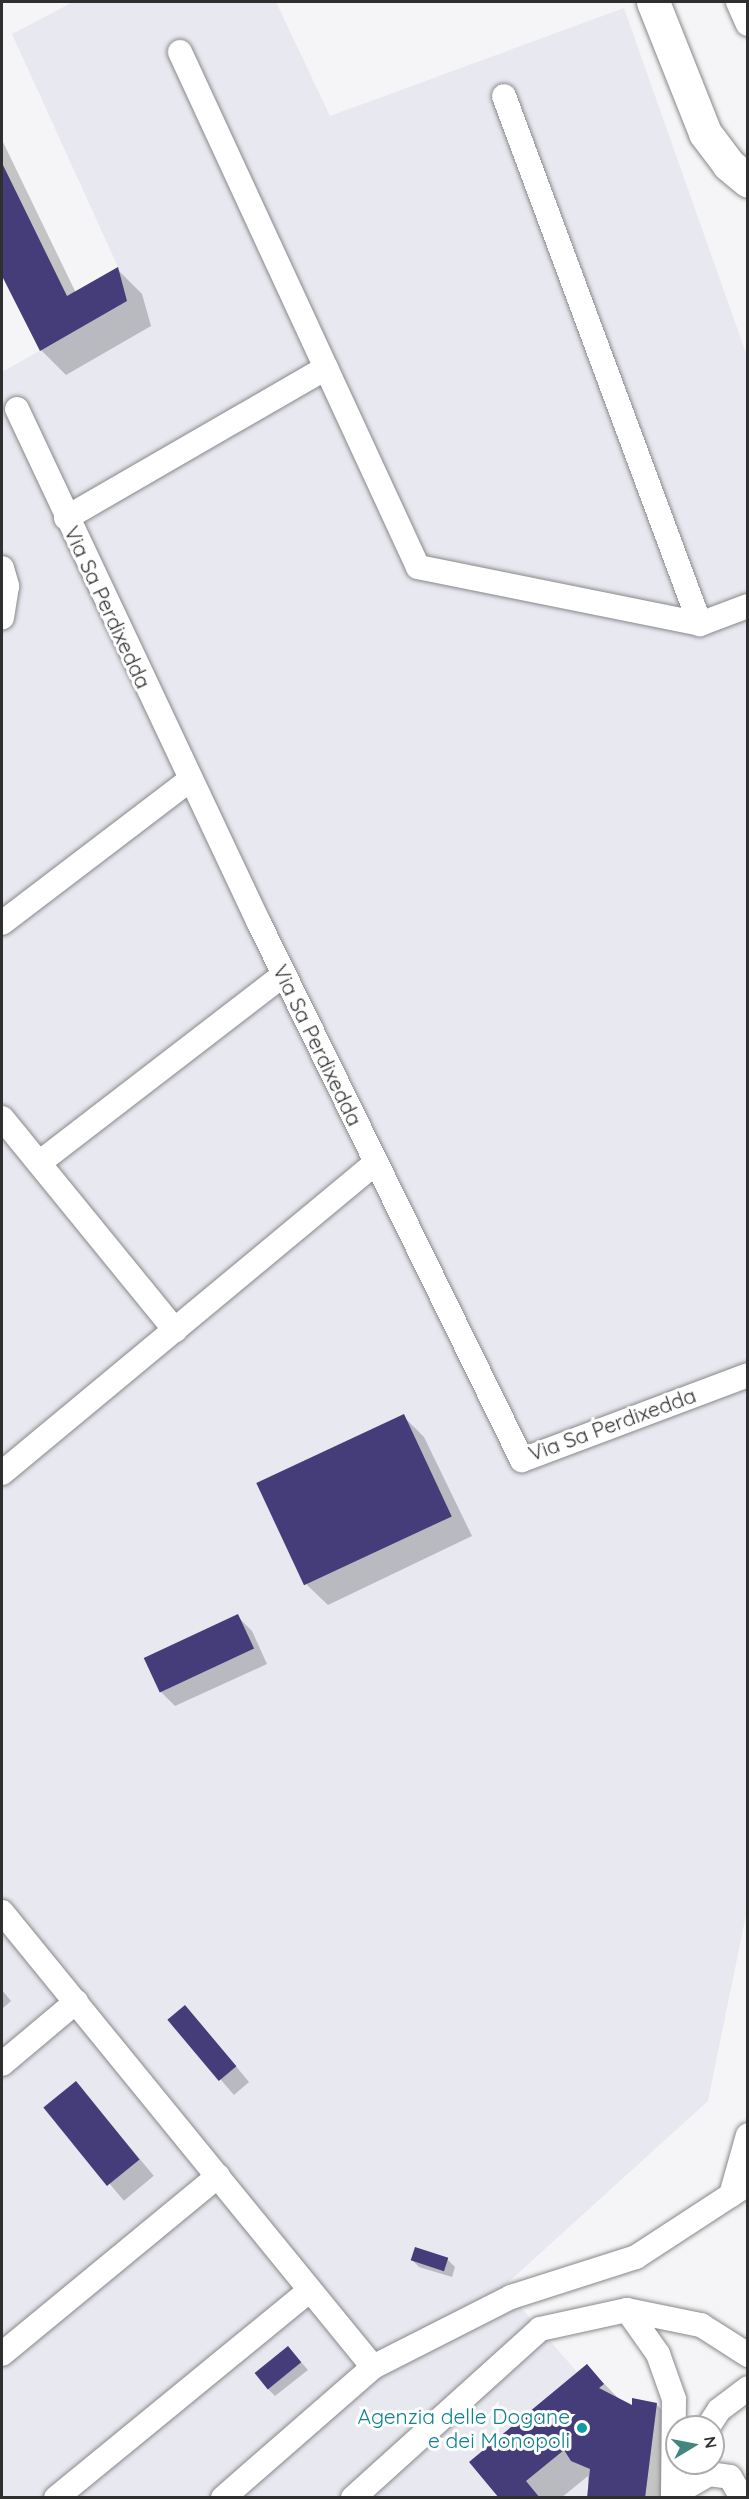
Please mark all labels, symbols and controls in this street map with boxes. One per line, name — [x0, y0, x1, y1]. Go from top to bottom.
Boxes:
street label: Via Sa Perdixedda — [59, 522, 157, 692]
street label: Via Sa Perdixedda — [268, 960, 368, 1130]
street label: Via Sa Perdixedda — [525, 1382, 699, 1466]
place label: Agenzia delle Dogane e dei Monopoli — [357, 2403, 570, 2453]
north arrow — [665, 2415, 725, 2475]
marker: Agenzia delle Dogane e dei Monopoli — [575, 2421, 589, 2435]
text: N — [700, 2435, 722, 2450]

